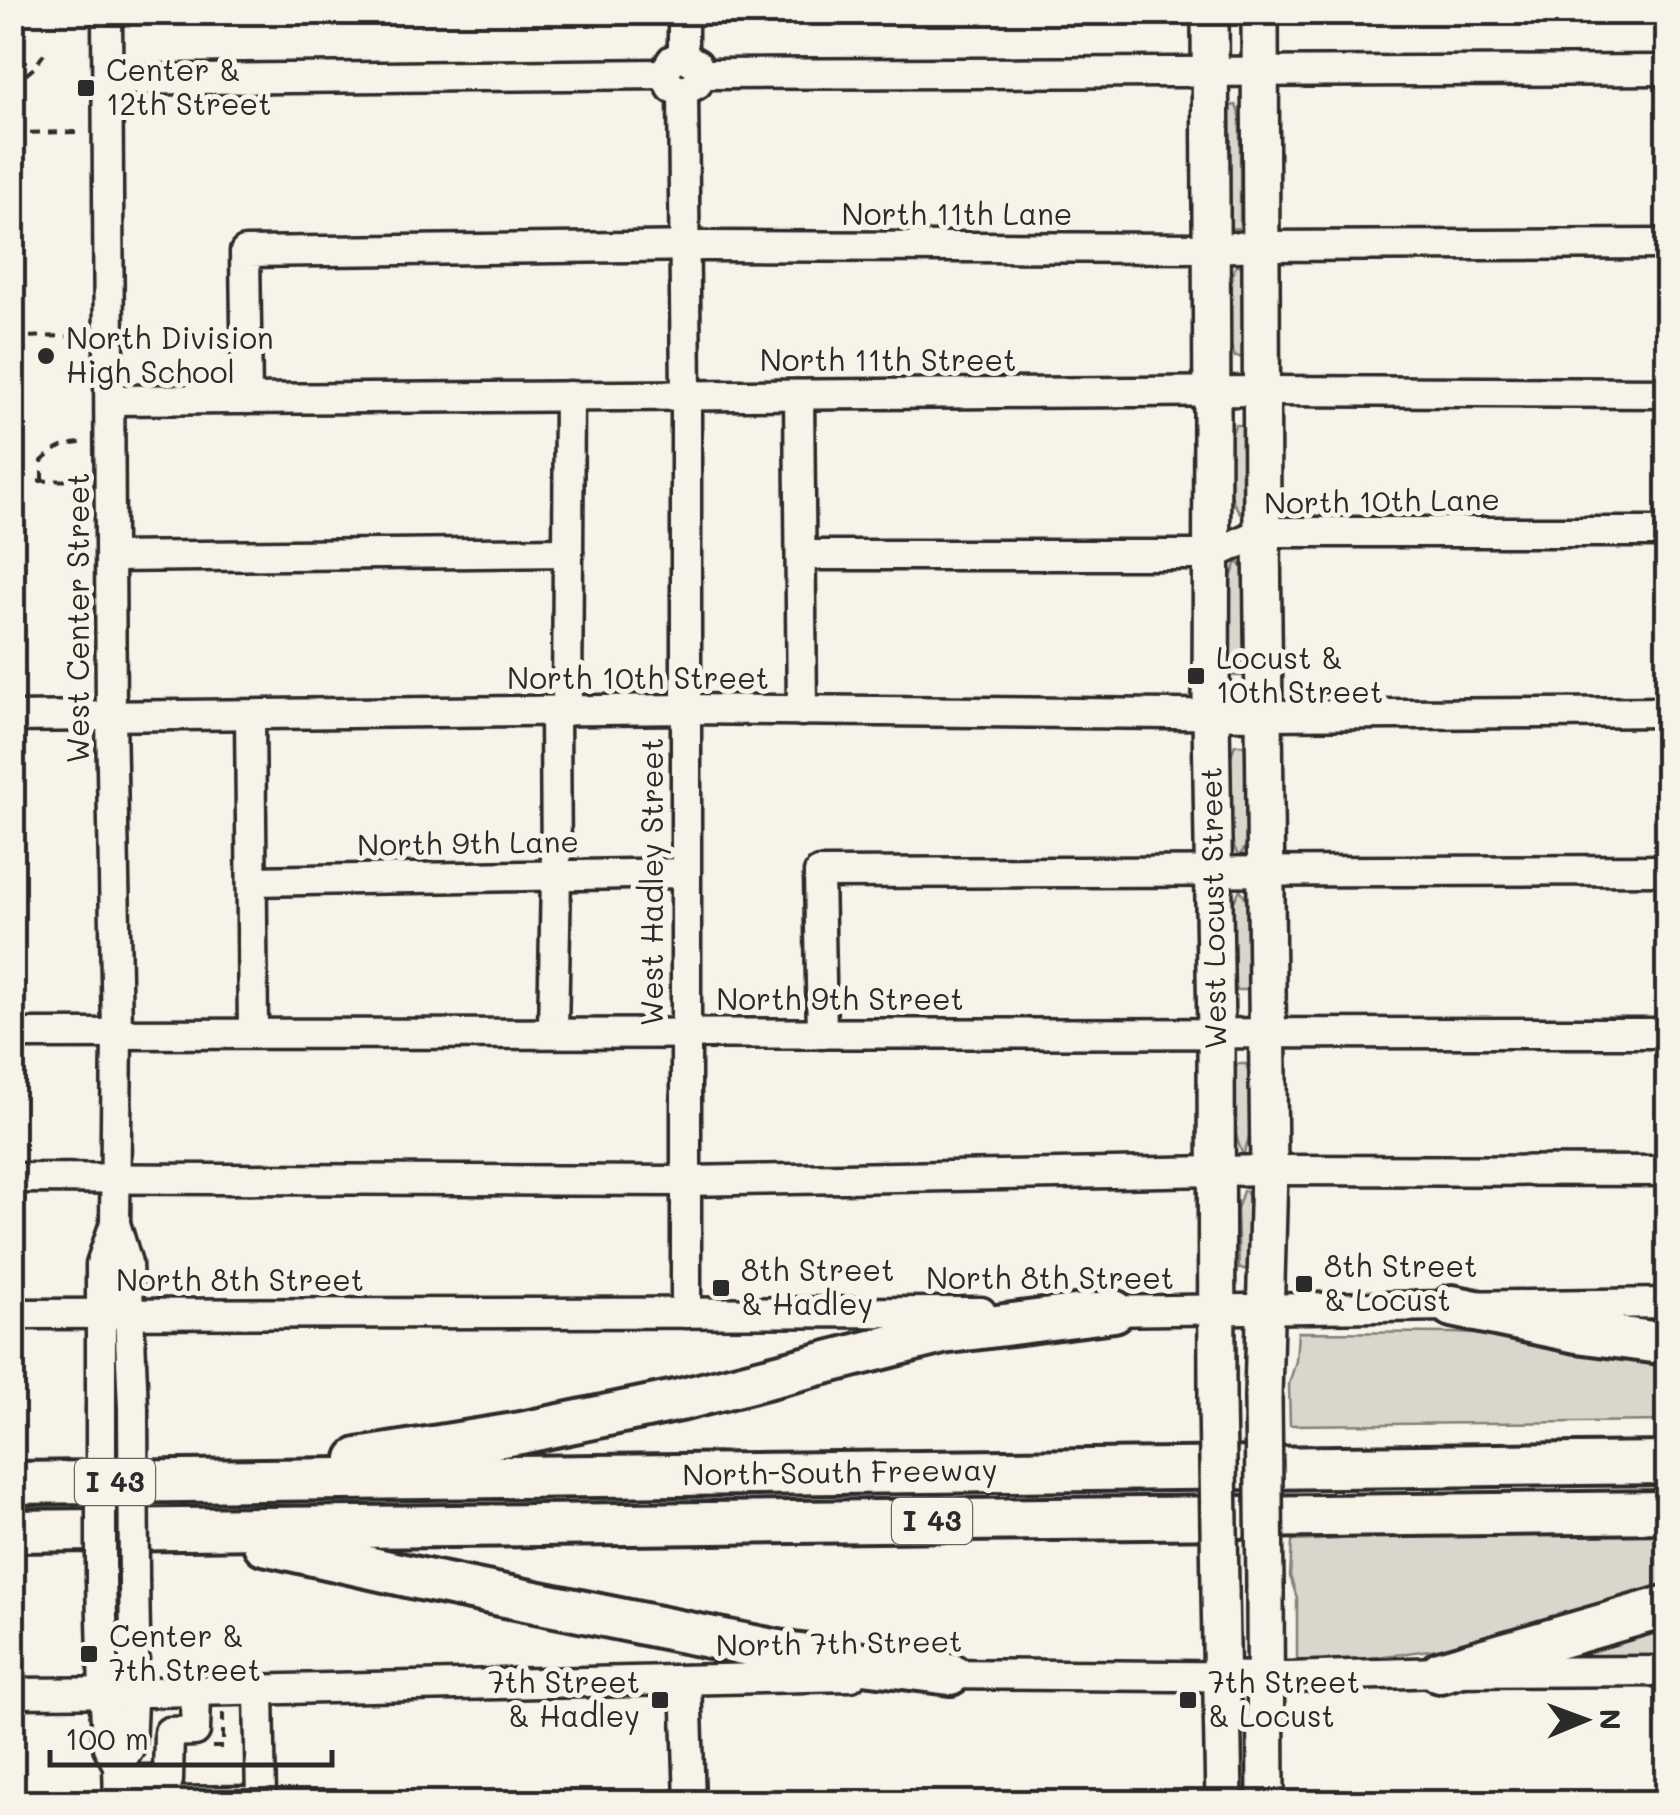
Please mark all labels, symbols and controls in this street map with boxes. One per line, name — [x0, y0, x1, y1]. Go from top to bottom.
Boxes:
place label: Center & 12th Street — [106, 49, 271, 123]
marker: Center & 12th Street — [75, 77, 97, 99]
street label: North 11th Lane — [842, 193, 1072, 233]
place label: North Division High School — [66, 317, 274, 391]
street label: North 11th Street — [760, 339, 1016, 379]
marker: North Division High School — [35, 345, 57, 367]
street label: West Center Street — [57, 473, 97, 763]
street label: North 10th Lane — [1264, 478, 1500, 522]
place label: Locust & 10th Street — [1216, 637, 1383, 711]
street label: North 10th Street — [507, 657, 769, 697]
marker: Locust & 10th Street — [1185, 665, 1207, 687]
street label: West Hadley Street — [631, 738, 671, 1026]
street label: West Locust Street — [1190, 766, 1234, 1050]
street label: North 9th Lane — [357, 820, 579, 864]
street label: North 9th Street — [716, 978, 964, 1018]
place label: 8th Street & Locust — [1324, 1245, 1477, 1319]
place label: 8th Street & Hadley — [741, 1249, 894, 1323]
street label: North 8th Street — [926, 1257, 1174, 1297]
street label: North 8th Street — [116, 1259, 364, 1299]
marker: 8th Street & Locust — [1293, 1273, 1315, 1295]
marker: 8th Street & Hadley — [710, 1277, 732, 1299]
street label: North-South Freeway — [682, 1448, 998, 1494]
road number: I 43 — [75, 1459, 155, 1505]
road number: I 43 — [892, 1498, 972, 1544]
place label: Center & 7th Street — [109, 1615, 261, 1689]
street label: North 7th Street — [715, 1620, 963, 1664]
marker: Center & 7th Street — [78, 1643, 100, 1665]
place label: 7th Street & Hadley — [488, 1661, 640, 1735]
place label: 7th Street & Locust — [1208, 1661, 1360, 1735]
north arrow — [1535, 1670, 1635, 1770]
marker: 7th Street & Hadley — [649, 1689, 671, 1711]
marker: 7th Street & Locust — [1177, 1689, 1199, 1711]
scale bar — [50, 1705, 332, 1767]
text: N — [1593, 1709, 1629, 1730]
text: 100 m — [65, 1718, 149, 1758]

